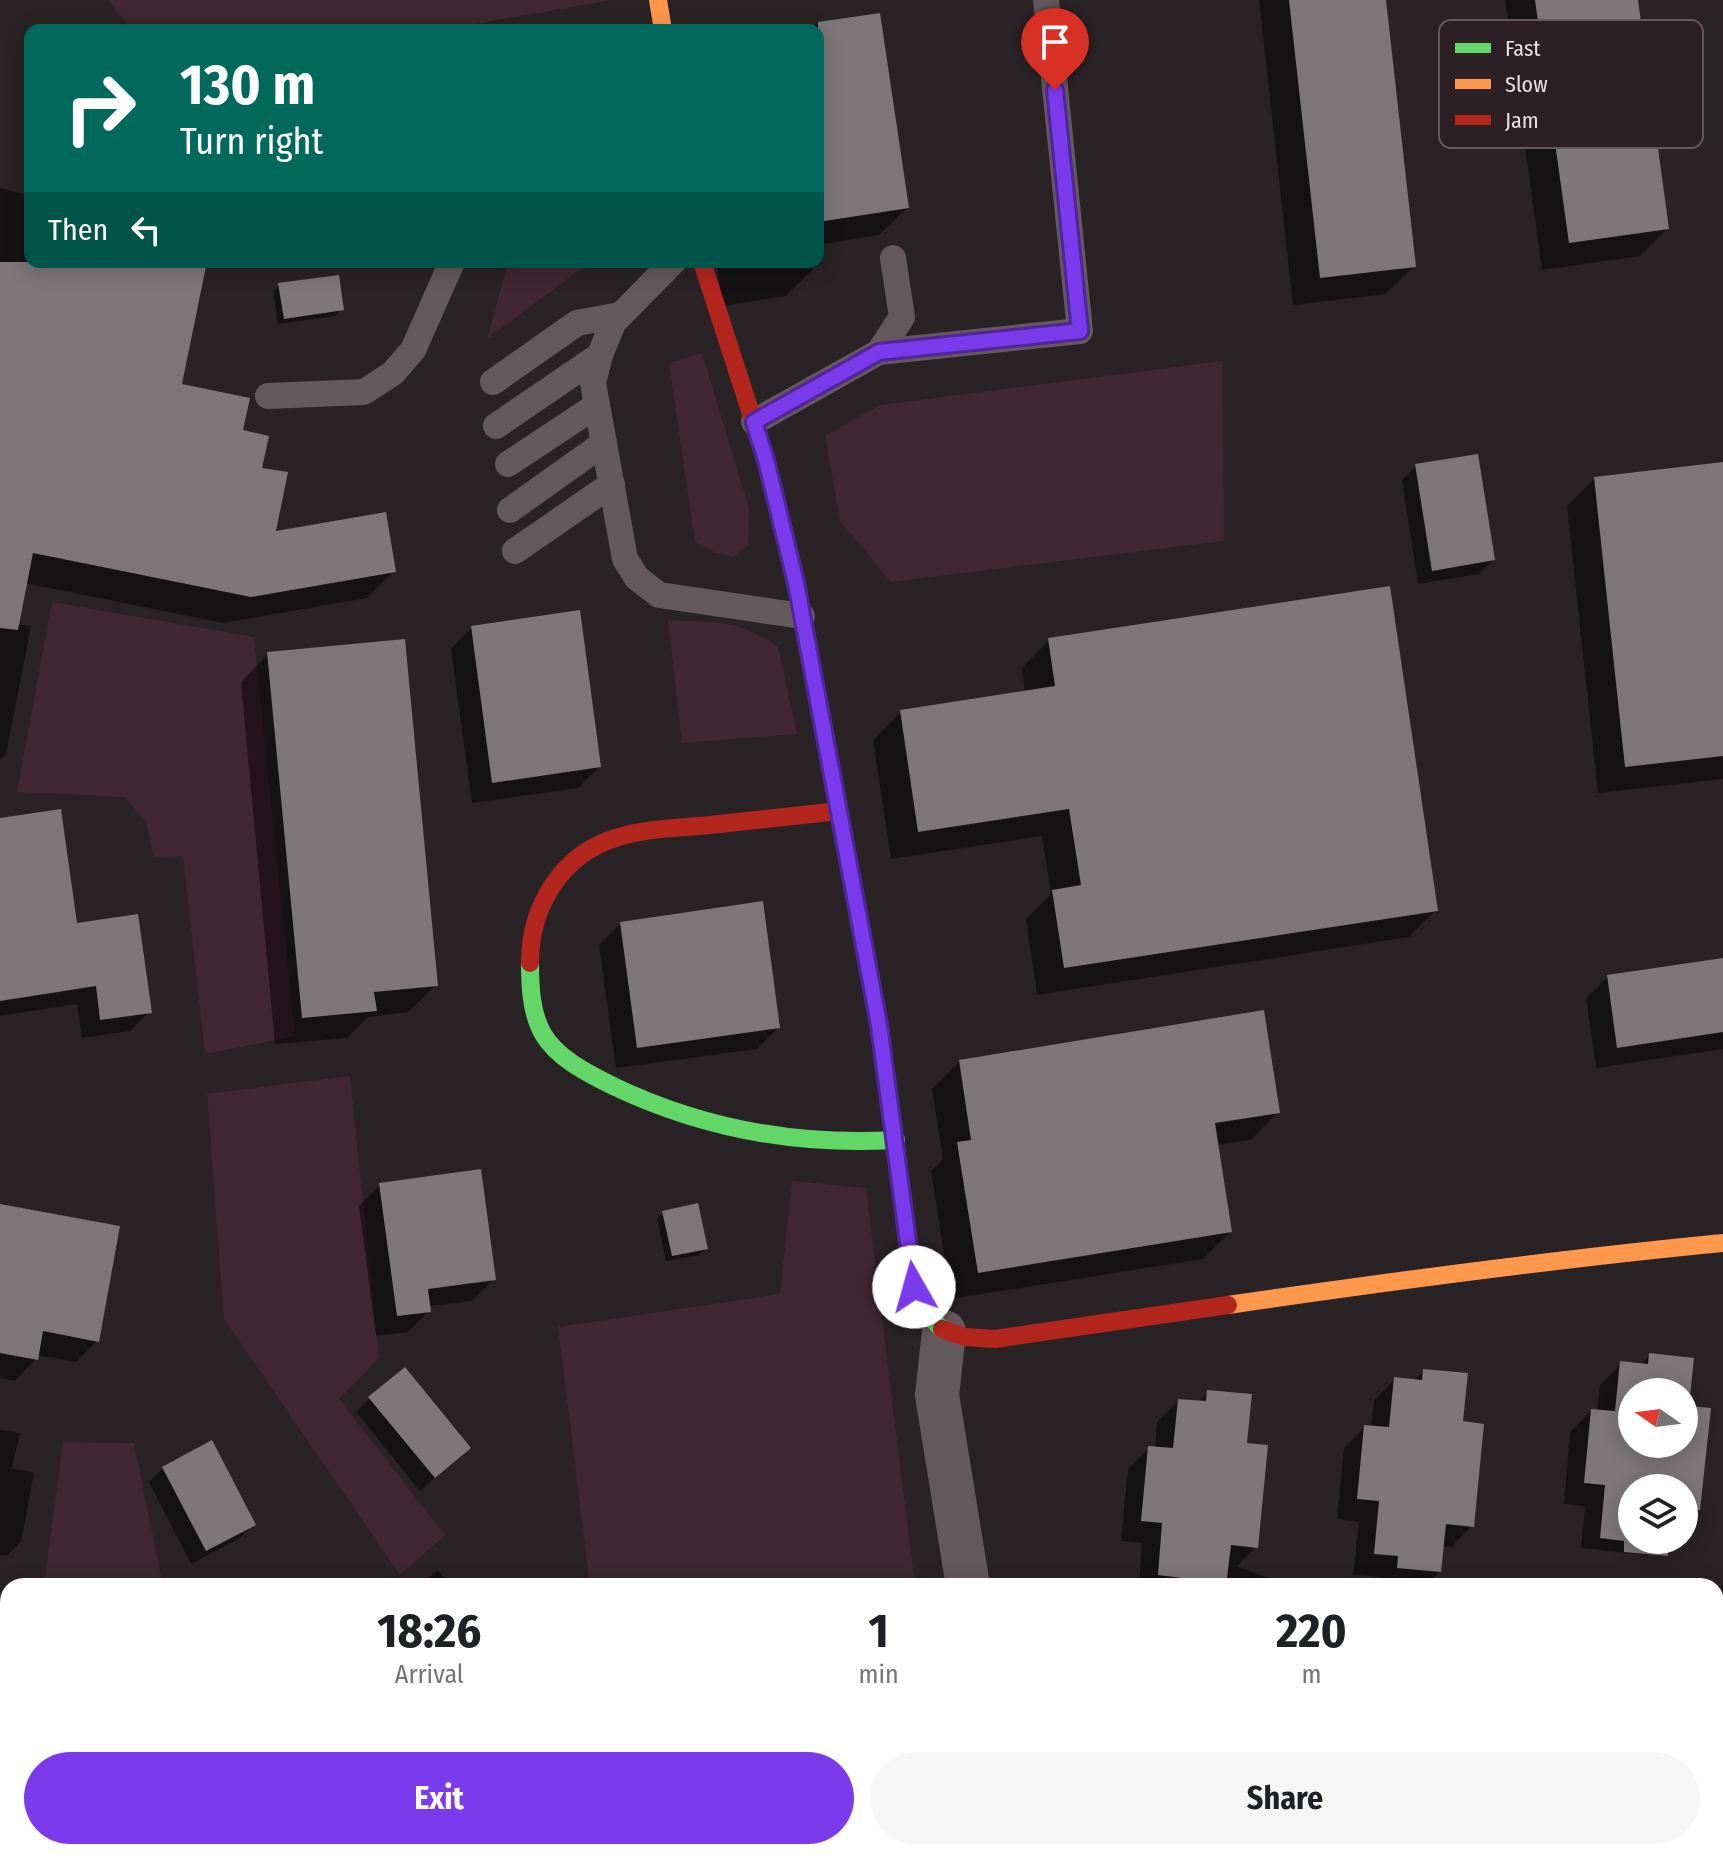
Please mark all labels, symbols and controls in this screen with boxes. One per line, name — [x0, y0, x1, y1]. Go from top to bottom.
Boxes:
pin — [1021, 8, 1089, 90]
icon: arrive — [1033, 20, 1077, 64]
legend — [1439, 20, 1703, 148]
text: Fast — [1505, 35, 1541, 62]
text: 130 m — [180, 52, 315, 119]
icon: right — [48, 56, 152, 160]
text: Slow — [1505, 71, 1548, 98]
text: Jam — [1505, 107, 1539, 134]
text: Turn right — [180, 120, 323, 164]
icon: left — [124, 208, 168, 252]
text: Then — [48, 212, 108, 248]
position arrow — [872, 1245, 956, 1329]
north arrow — [1618, 1378, 1698, 1458]
map controls — [1618, 1378, 1698, 1554]
button: layers — [1618, 1474, 1698, 1554]
text: 18:26 — [377, 1602, 481, 1660]
text: 1 — [869, 1602, 889, 1660]
text: 220 — [1276, 1602, 1347, 1660]
text: Arrival — [395, 1659, 464, 1690]
text: min — [859, 1659, 899, 1690]
text: m — [1301, 1659, 1321, 1690]
button: Exit — [24, 1752, 854, 1844]
button: Share — [870, 1752, 1700, 1844]

